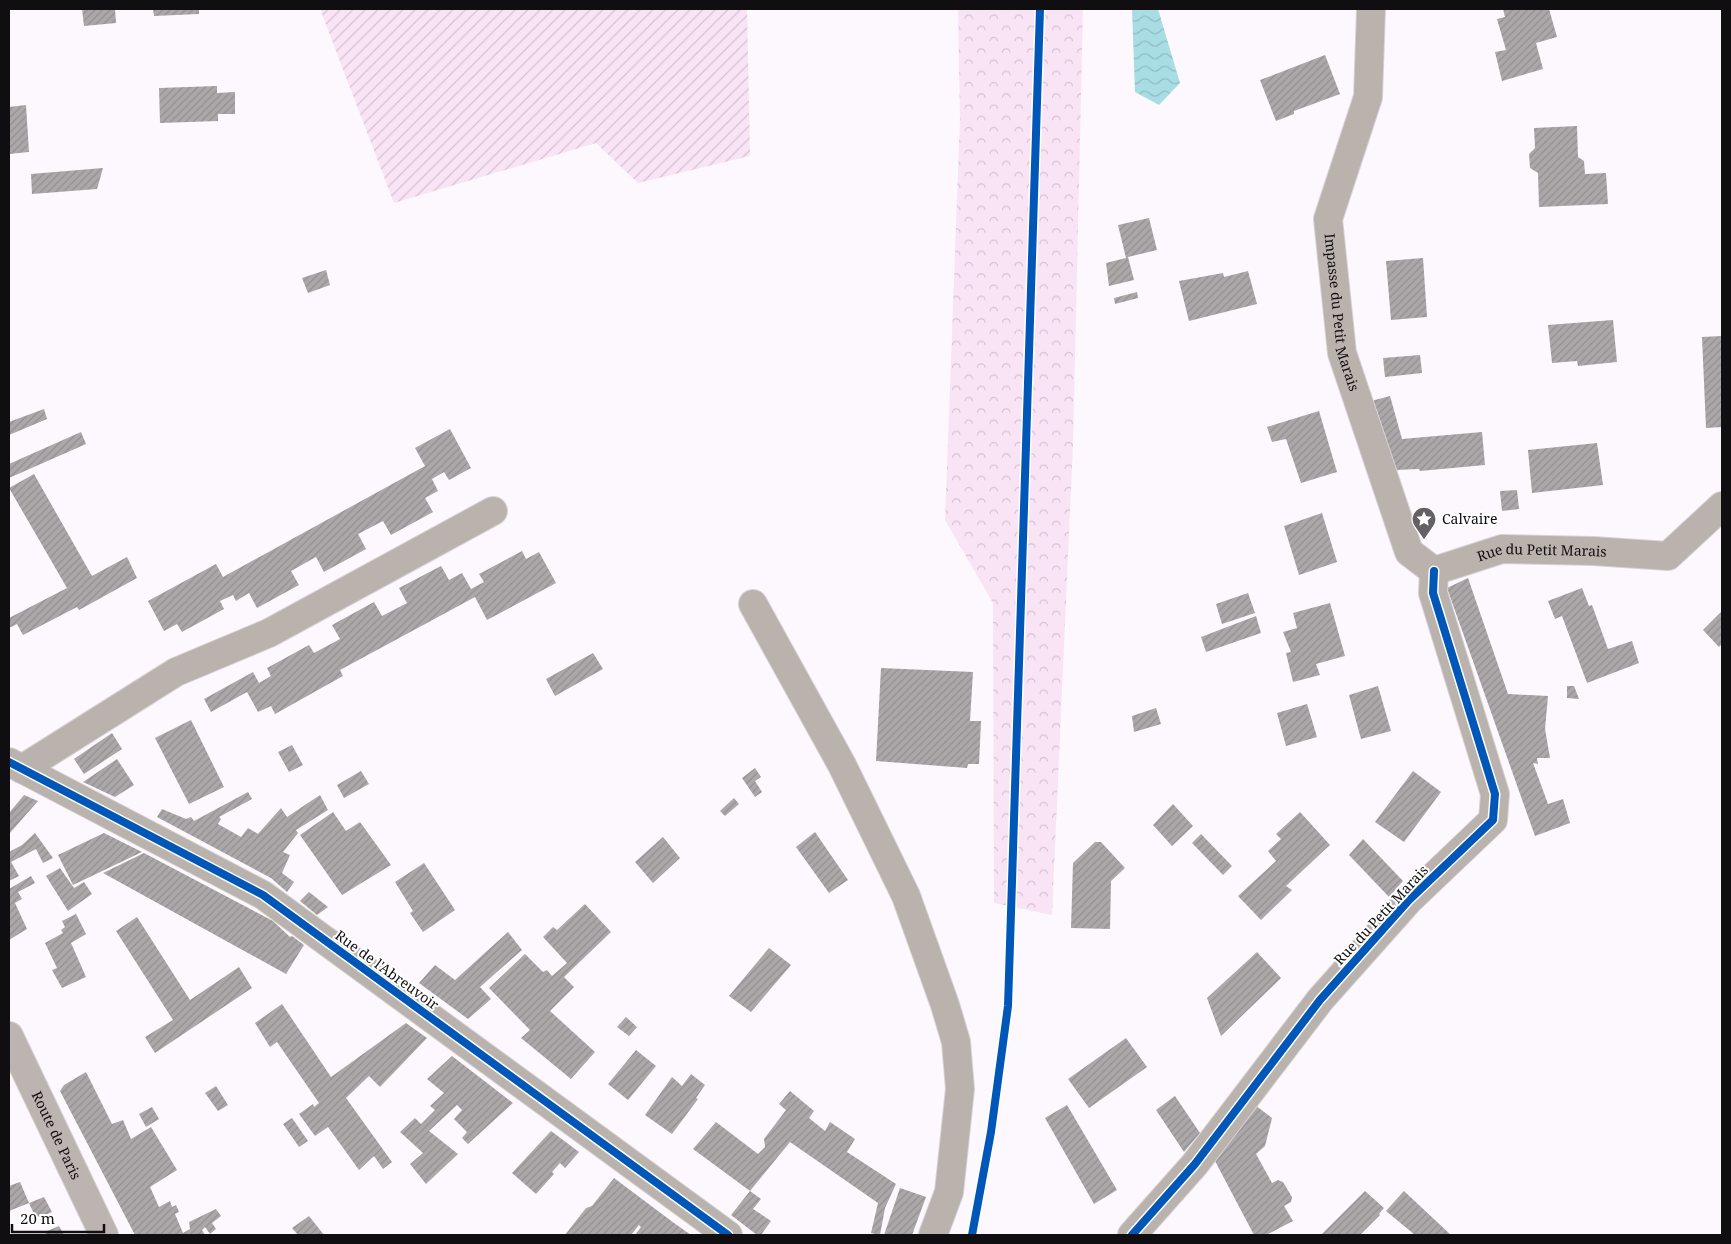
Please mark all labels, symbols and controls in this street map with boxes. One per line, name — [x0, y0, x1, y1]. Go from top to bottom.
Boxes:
street label: Impasse du Petit Marais — [1321, 233, 1364, 394]
place icon: Calvaire — [1411, 506, 1437, 540]
place label: Calvaire — [1442, 509, 1497, 528]
street label: Rue du Petit Marais — [1475, 539, 1607, 565]
street label: Rue du Petit Marais — [1329, 861, 1432, 969]
street label: Rue de l'Abreuvoir — [332, 925, 443, 1014]
street label: Route de Paris — [28, 1088, 86, 1182]
scale bar — [12, 1202, 105, 1234]
text: 20 m — [20, 1208, 55, 1228]

